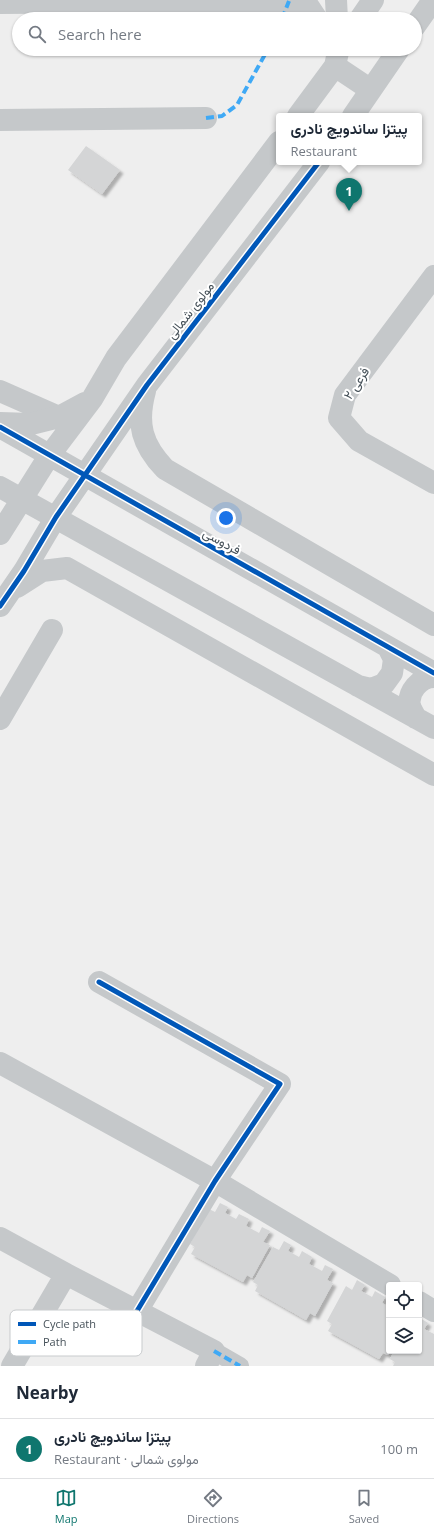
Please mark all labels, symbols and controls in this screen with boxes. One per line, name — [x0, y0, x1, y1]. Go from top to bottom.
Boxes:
search box — [12, 12, 422, 56]
icon: search — [26, 23, 48, 45]
text: Search here — [58, 24, 142, 44]
popup — [276, 113, 422, 165]
text: پیتزا ساندویچ نادری — [290, 118, 408, 138]
text: Restaurant — [290, 142, 357, 160]
pin: 1 — [336, 178, 362, 211]
street label: مولوی شمالی — [162, 278, 218, 342]
street label: فرعی ۲ — [339, 363, 373, 403]
your location — [216, 508, 236, 528]
street label: فردوسی — [200, 523, 244, 559]
map controls — [386, 1282, 422, 1354]
button: locate — [386, 1282, 422, 1318]
legend — [10, 1310, 142, 1356]
text: Cycle path — [43, 1316, 96, 1331]
button: layers — [386, 1318, 422, 1354]
text: Path — [43, 1334, 66, 1349]
text: Nearby — [16, 1381, 78, 1404]
text: پیتزا ساندویچ نادری — [54, 1426, 171, 1446]
text: 1 — [25, 1440, 33, 1458]
text: 100 m — [380, 1440, 418, 1458]
text: Restaurant · مولوی شمالی — [54, 1450, 199, 1468]
tab: Map — [55, 1487, 78, 1526]
tab: Directions — [187, 1487, 239, 1526]
tab: Saved — [349, 1487, 379, 1526]

